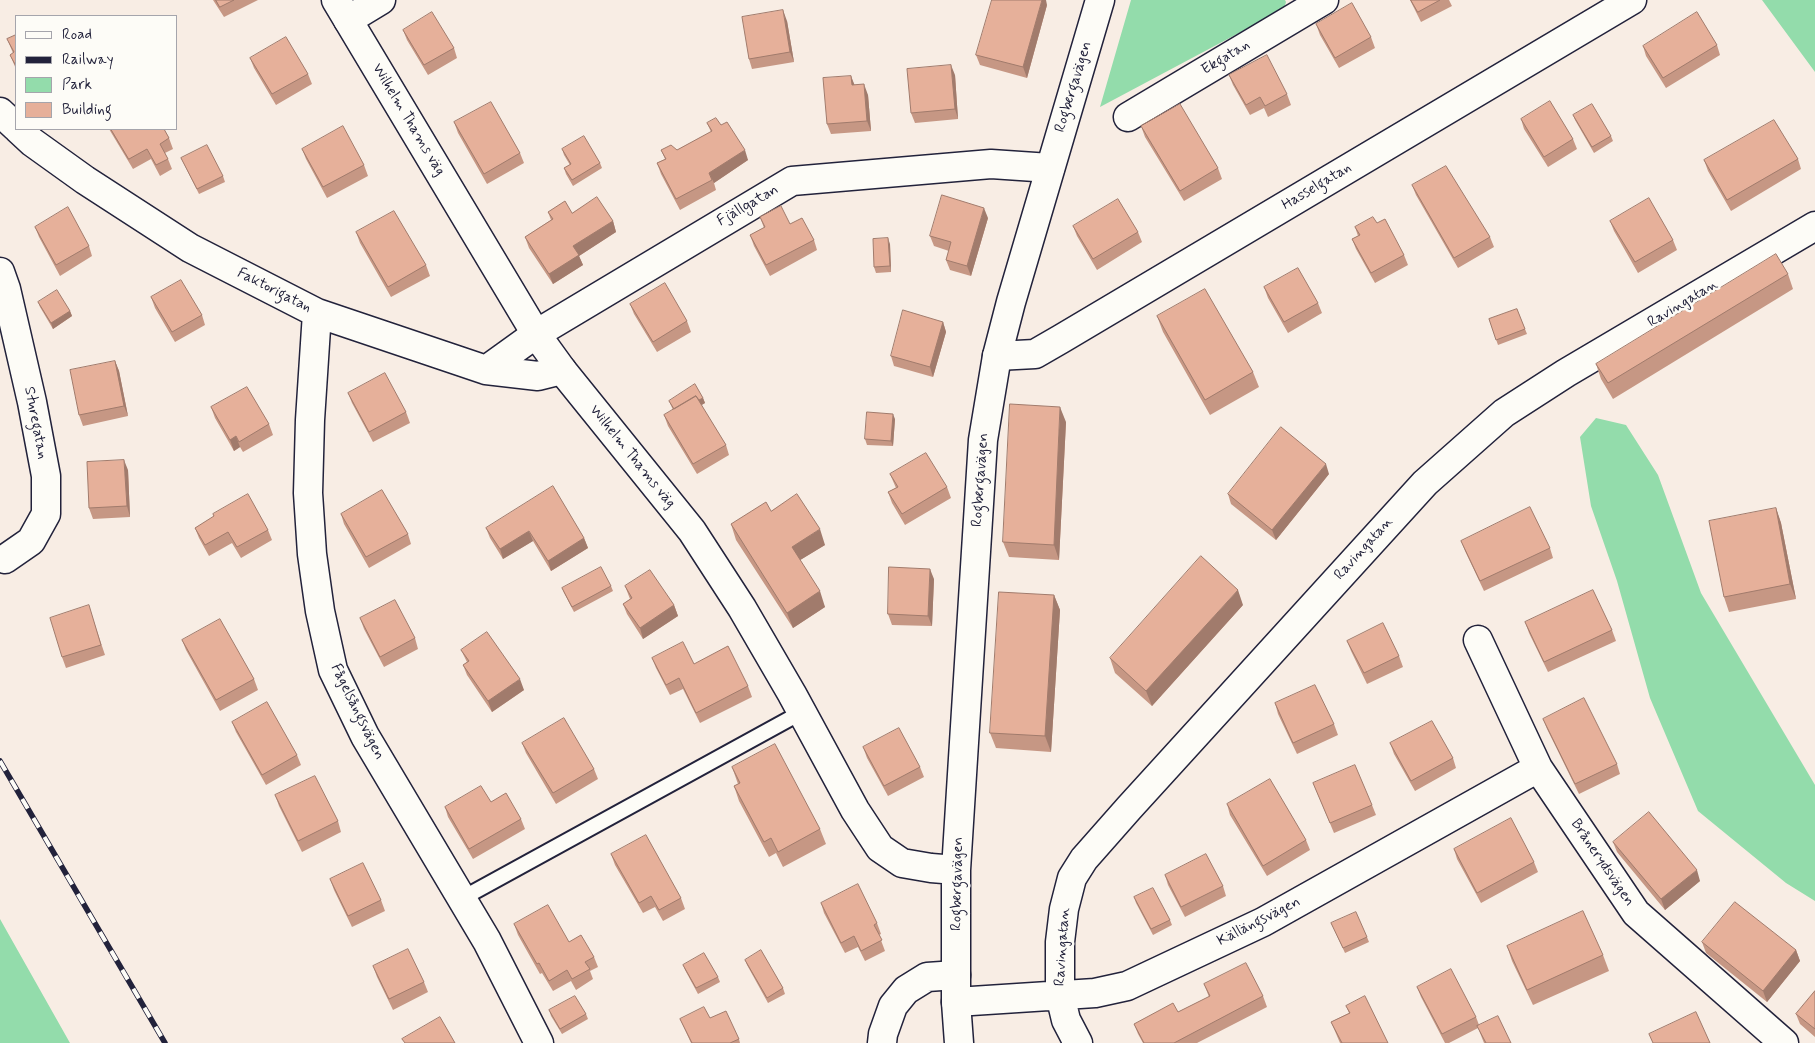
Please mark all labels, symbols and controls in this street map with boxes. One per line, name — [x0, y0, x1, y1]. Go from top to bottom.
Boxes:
legend — [15, 15, 178, 130]
text: Road — [62, 25, 92, 45]
street label: Ekgatan — [1199, 37, 1253, 79]
street label: Rogbergavägen — [1052, 39, 1096, 135]
text: Railway — [62, 50, 114, 70]
street label: Wilhelm Thams väg — [367, 61, 449, 179]
text: Park — [62, 75, 92, 95]
text: Building — [62, 100, 112, 120]
street label: Hasselgatan — [1279, 159, 1355, 215]
street label: Fjällgatan — [714, 181, 782, 231]
street label: Faktorigatan — [234, 265, 314, 317]
street label: Ravingatan — [1645, 276, 1721, 332]
street label: Sturegatan — [19, 385, 51, 461]
street label: Wilhelm Thams väg — [585, 402, 679, 512]
street label: Rogbergavägen — [969, 432, 993, 528]
street label: Ravingatan — [1331, 514, 1397, 584]
street label: Fågelsångsvägen — [326, 661, 388, 763]
street label: Brånerydsvägen — [1566, 816, 1638, 910]
street label: Rogbergavägen — [948, 837, 968, 931]
street label: Källängsvägen — [1214, 893, 1304, 951]
street label: Ravingatan — [1051, 907, 1075, 987]

